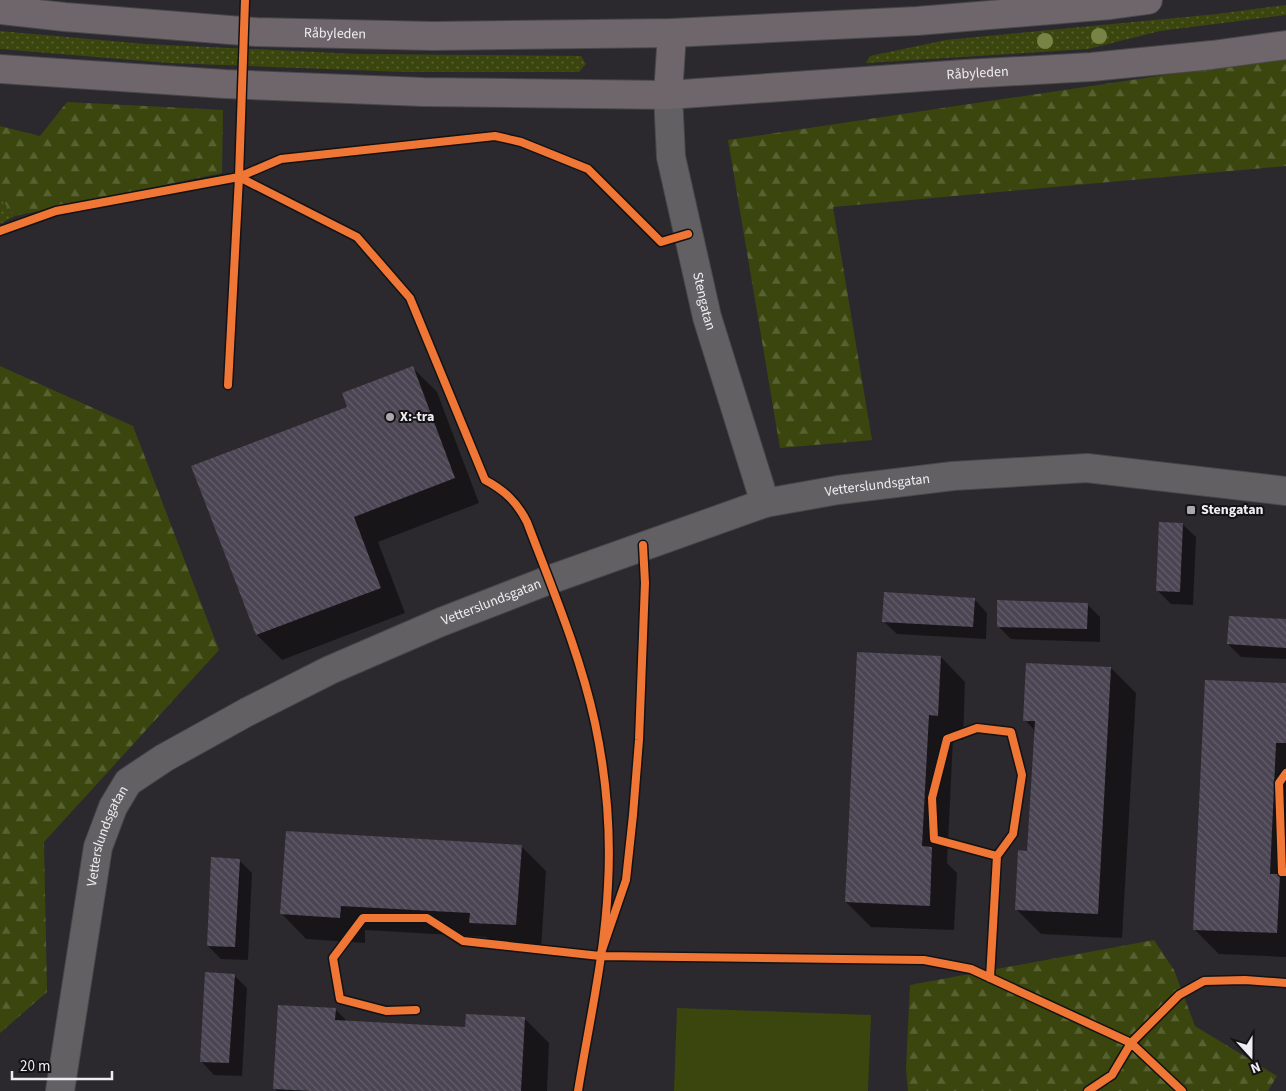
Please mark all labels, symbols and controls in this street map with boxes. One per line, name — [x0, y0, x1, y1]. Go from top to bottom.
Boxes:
street label: Råbyleden — [304, 23, 366, 44]
street label: Råbyleden — [946, 62, 1009, 85]
street label: Stengatan — [687, 270, 721, 333]
place label: X:-tra — [400, 407, 434, 427]
marker: X:-tra — [384, 411, 396, 423]
street label: Vetterslundsgatan — [823, 469, 931, 502]
place label: Stengatan — [1201, 500, 1264, 520]
marker: Stengatan — [1185, 504, 1197, 516]
street label: Vetterslundsgatan — [438, 574, 544, 631]
street label: Vetterslundsgatan — [82, 782, 134, 888]
north arrow — [1226, 1031, 1276, 1081]
scale bar — [12, 1048, 112, 1080]
text: 20 m — [20, 1056, 50, 1077]
text: N — [1247, 1056, 1263, 1078]

